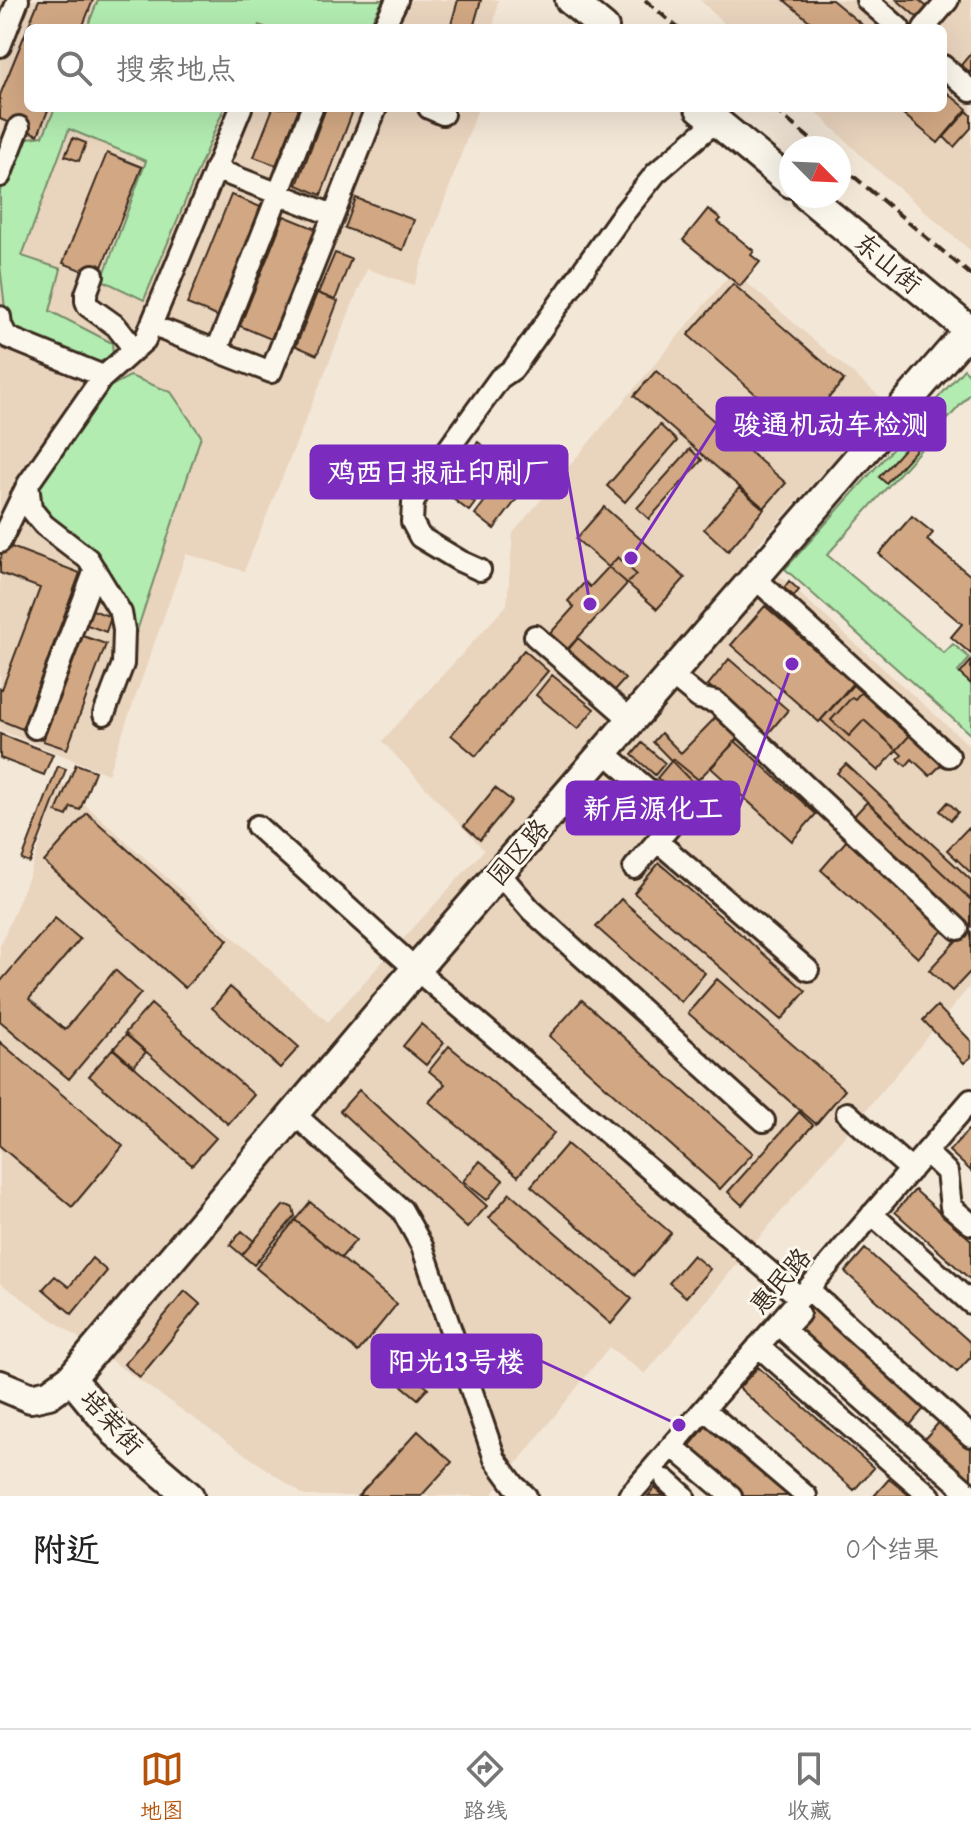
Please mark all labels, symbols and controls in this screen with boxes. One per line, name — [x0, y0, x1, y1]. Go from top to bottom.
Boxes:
search box — [24, 24, 947, 112]
icon: search — [52, 46, 96, 90]
text: 搜索地点 — [116, 52, 236, 87]
north arrow — [779, 136, 851, 208]
street label: 东山街 — [848, 227, 927, 300]
callout: 骏通机动车检测 — [717, 398, 945, 450]
text: 骏通机动车检测 — [733, 409, 929, 441]
callout: 鸡西日报社印刷厂 — [311, 446, 567, 498]
text: 鸡西日报社印刷厂 — [327, 457, 551, 489]
callout: 新启源化工 — [567, 782, 739, 834]
text: 新启源化工 — [583, 793, 723, 825]
street label: 园区路 — [482, 813, 556, 892]
street label: 惠民路 — [744, 1242, 818, 1321]
callout: 阳光13号楼 — [372, 1335, 541, 1387]
text: 阳光13号楼 — [388, 1346, 524, 1378]
street label: 培荣街 — [74, 1384, 149, 1461]
text: 附近 — [32, 1530, 100, 1570]
text: 0个结果 — [845, 1535, 939, 1565]
tab: 地图 — [140, 1747, 184, 1824]
tab: 路线 — [463, 1747, 507, 1824]
tab: 收藏 — [787, 1747, 831, 1824]

